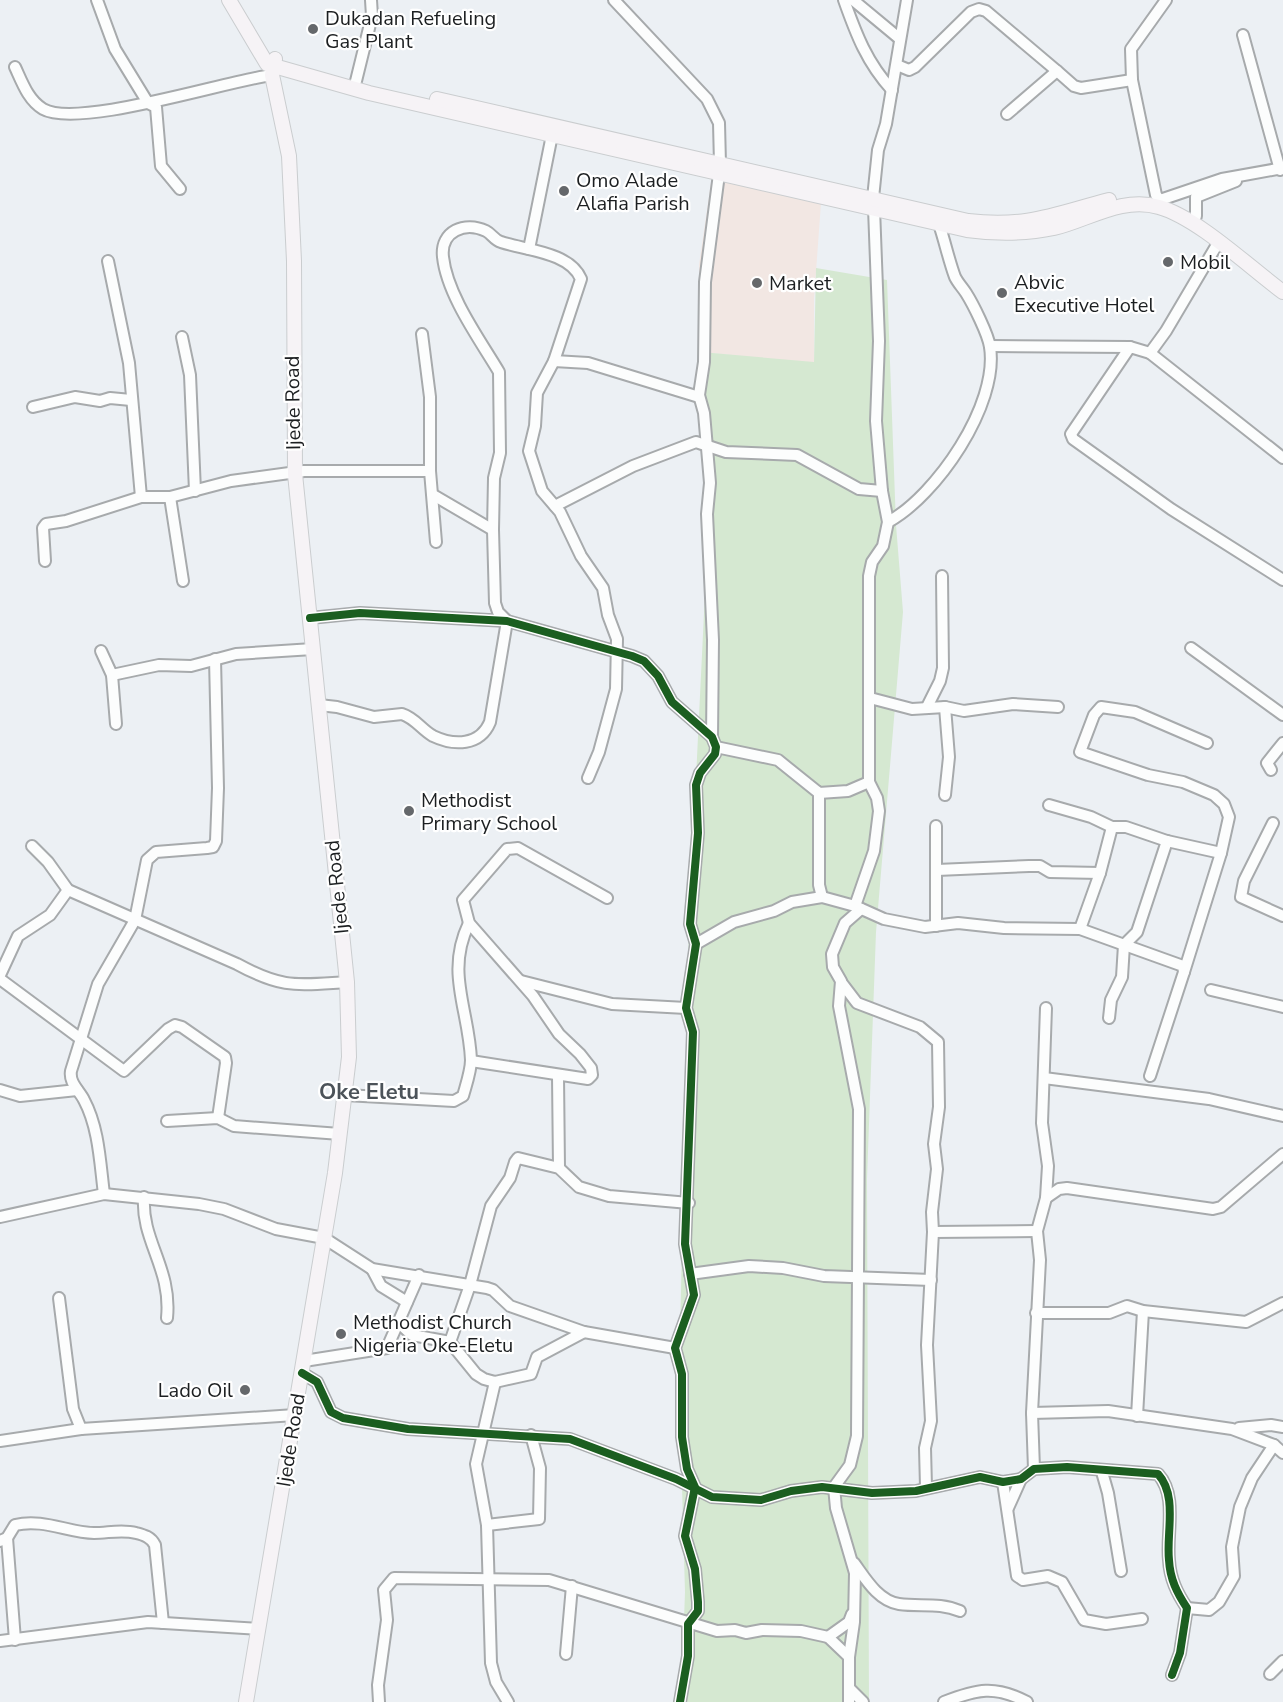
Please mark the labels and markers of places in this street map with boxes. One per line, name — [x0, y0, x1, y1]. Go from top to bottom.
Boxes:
place label: Dukadan Refueling Gas Plant — [325, 5, 496, 55]
marker: Dukadan Refueling Gas Plant — [306, 22, 320, 36]
place label: Omo Alade Alafia Parish — [576, 167, 690, 217]
marker: Omo Alade Alafia Parish — [557, 184, 571, 198]
place label: Mobil — [1180, 249, 1231, 276]
marker: Mobil — [1161, 255, 1175, 269]
place label: Abvic Executive Hotel — [1014, 269, 1154, 319]
place label: Market — [769, 270, 832, 297]
marker: Market — [750, 276, 764, 290]
marker: Abvic Executive Hotel — [995, 286, 1009, 300]
place label: Methodist Primary School — [421, 787, 557, 837]
marker: Methodist Primary School — [402, 804, 416, 818]
place label: Methodist Church Nigeria Oke-Eletu — [353, 1309, 513, 1359]
marker: Methodist Church Nigeria Oke-Eletu — [334, 1327, 348, 1341]
place label: Lado Oil — [158, 1377, 233, 1404]
marker: Lado Oil — [238, 1383, 252, 1397]

